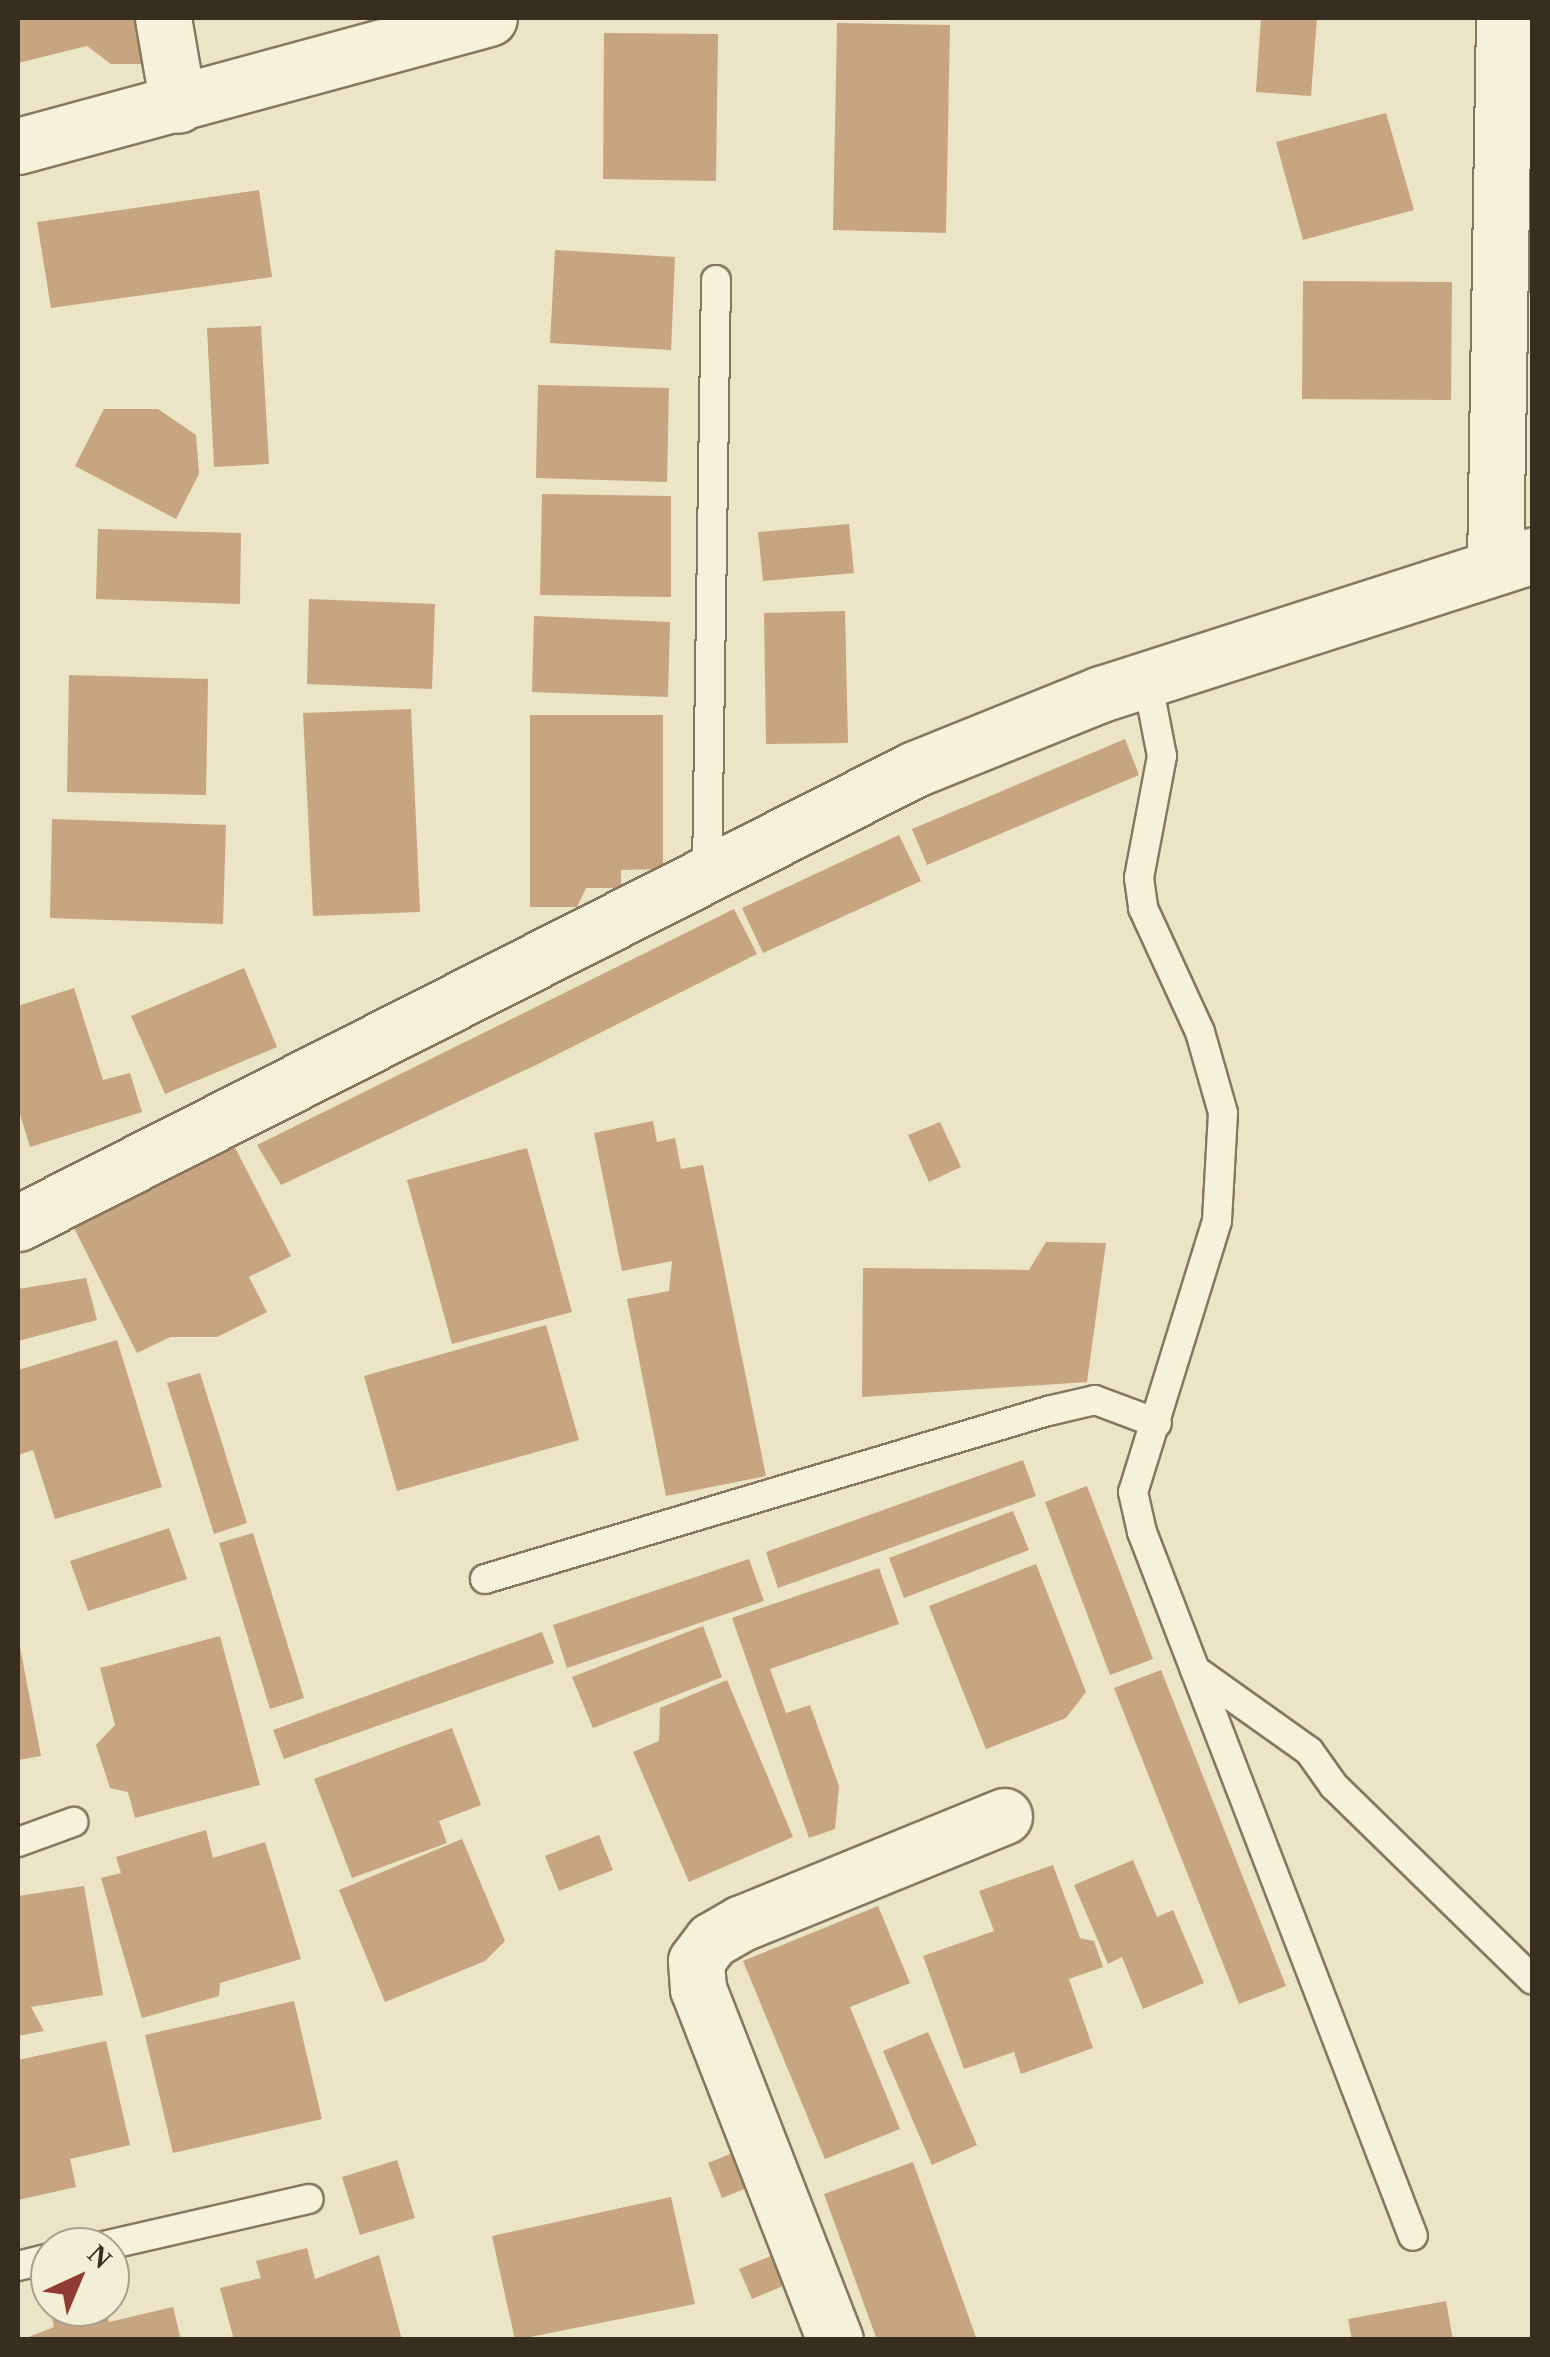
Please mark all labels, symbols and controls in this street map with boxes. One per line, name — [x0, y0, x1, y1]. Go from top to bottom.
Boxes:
north arrow — [30, 2227, 130, 2327]
text: N — [82, 2238, 118, 2275]

